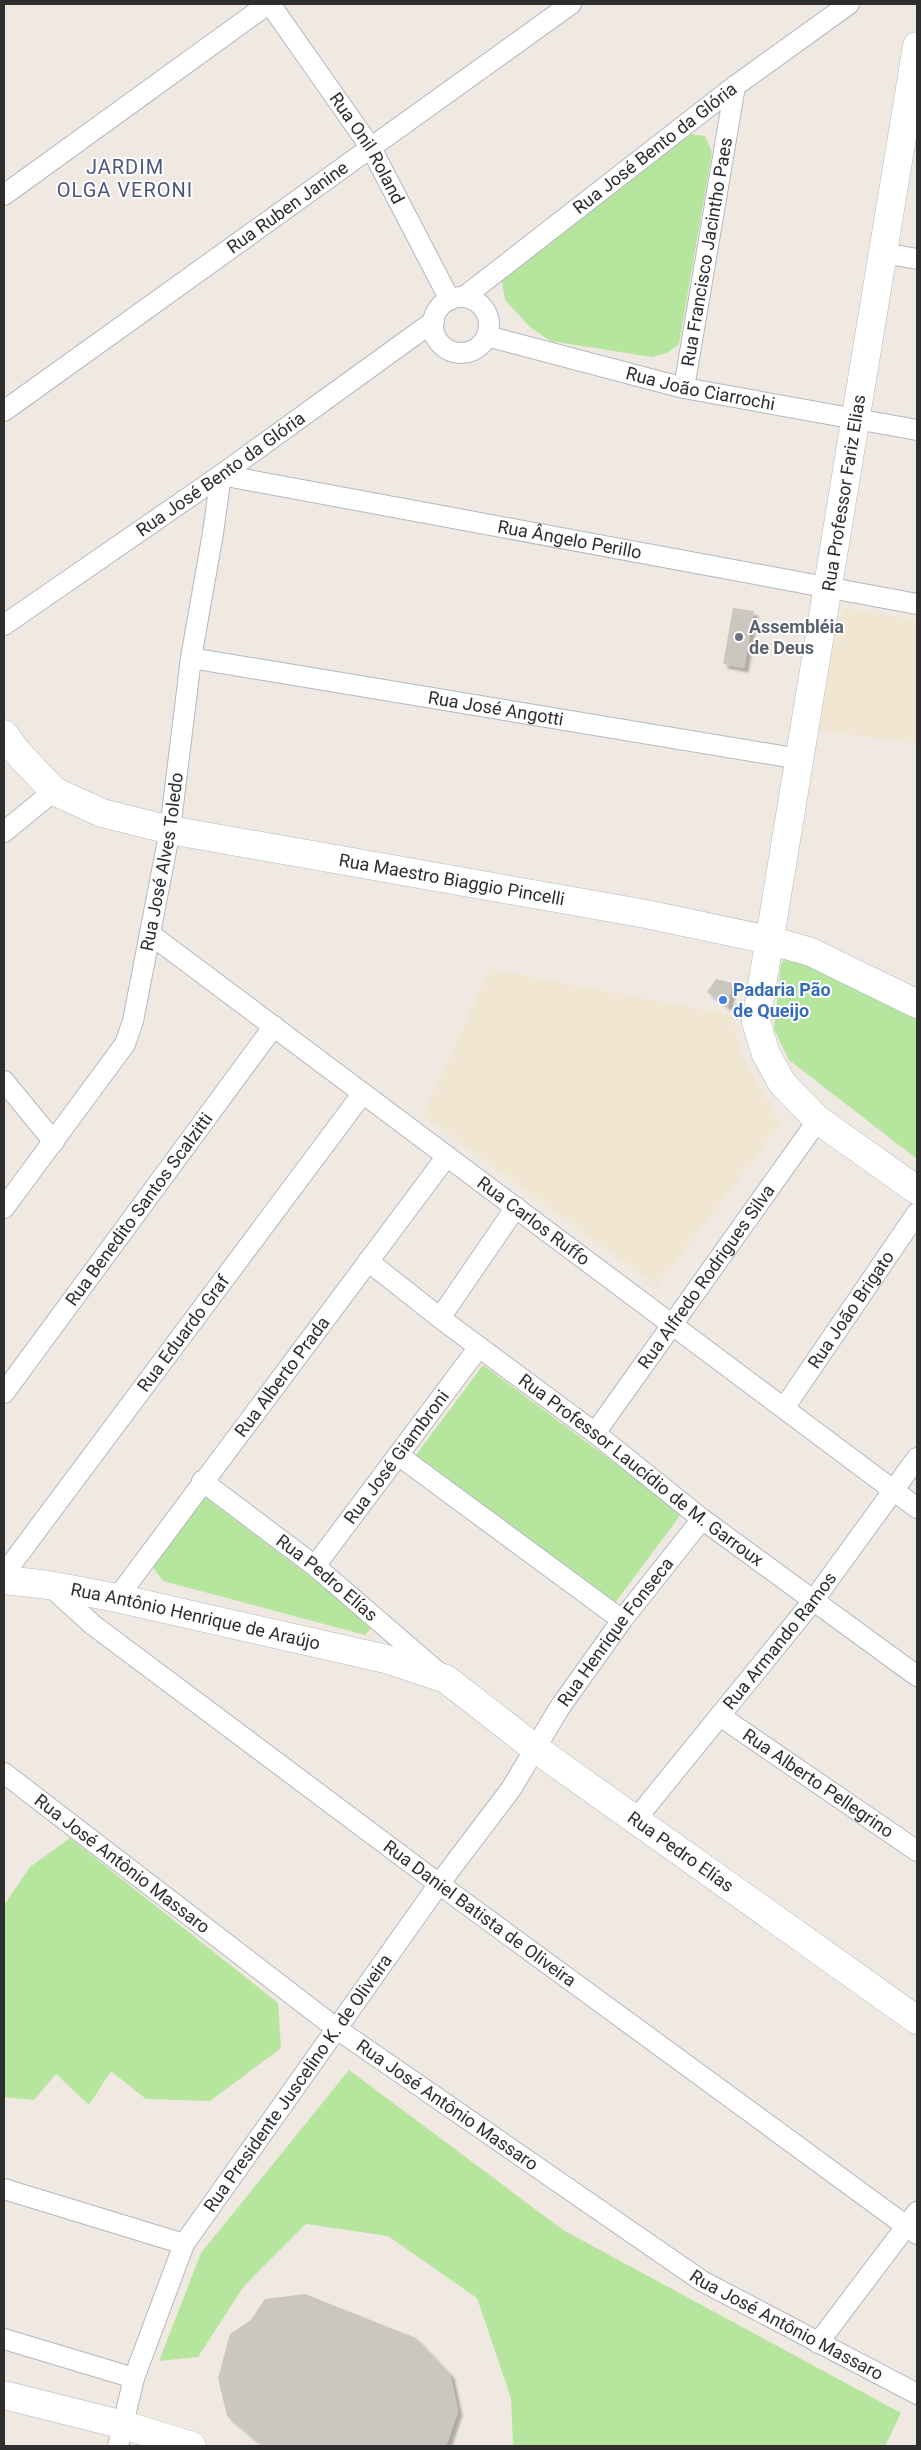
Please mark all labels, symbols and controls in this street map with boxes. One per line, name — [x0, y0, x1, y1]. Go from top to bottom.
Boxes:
street label: Rua José Bento da Glória — [569, 78, 741, 218]
street label: Rua Onil Roland — [325, 88, 409, 207]
street label: Rua Francisco Jacintho Paes — [677, 136, 736, 368]
district label: JARDIM OLGA VERONI — [57, 155, 193, 202]
street label: Rua Ruben Janine — [223, 157, 352, 258]
street label: Rua João Ciarrochi — [624, 362, 777, 414]
street label: Rua Professor Fariz Elias — [818, 393, 869, 593]
street label: Rua José Bento da Glória — [132, 407, 309, 540]
street label: Rua Ângelo Perillo — [496, 515, 643, 563]
place label: Assembléia de Deus — [749, 616, 844, 658]
marker: Assembléia de Deus — [733, 631, 745, 643]
street label: Rua José Angotti — [427, 686, 565, 730]
street label: Rua José Alves Toledo — [136, 771, 187, 953]
street label: Rua Maestro Biaggio Pincelli — [337, 849, 566, 909]
place label: Padaria Pão de Queijo — [733, 979, 831, 1021]
marker: Padaria Pão de Queijo — [717, 994, 729, 1006]
street label: Rua Benedito Santos Scalzitti — [61, 1108, 217, 1310]
street label: Rua Carlos Ruffo — [473, 1172, 594, 1270]
street label: Rua Alfredo Rodrigues Silva — [633, 1180, 779, 1373]
street label: Rua João Brigato — [803, 1247, 898, 1372]
street label: Rua Eduardo Graf — [133, 1270, 234, 1396]
street label: Rua Alberto Prada — [230, 1312, 333, 1441]
street label: Rua Professor Laucídio de M. Garroux — [515, 1369, 768, 1570]
street label: Rua José Giambroni — [339, 1386, 453, 1528]
street label: Rua Pedro Elías — [272, 1530, 382, 1625]
street label: Rua Henrique Fonseca — [553, 1553, 677, 1710]
street label: Rua Armando Ramos — [718, 1568, 841, 1713]
street label: Rua Antônio Henrique de Araújo — [69, 1578, 322, 1654]
street label: Rua Alberto Pellegrino — [739, 1724, 898, 1842]
street label: Rua José Antônio Massaro — [31, 1789, 214, 1937]
street label: Rua Pedro Elías — [624, 1807, 738, 1896]
street label: Rua Daniel Batista de Oliveira — [380, 1835, 580, 1991]
street label: Rua Presidente Juscelino K. de Oliveira — [199, 1950, 396, 2216]
street label: Rua José Antônio Massaro — [353, 2035, 542, 2175]
street label: Rua José Antônio Massaro — [686, 2265, 887, 2384]

